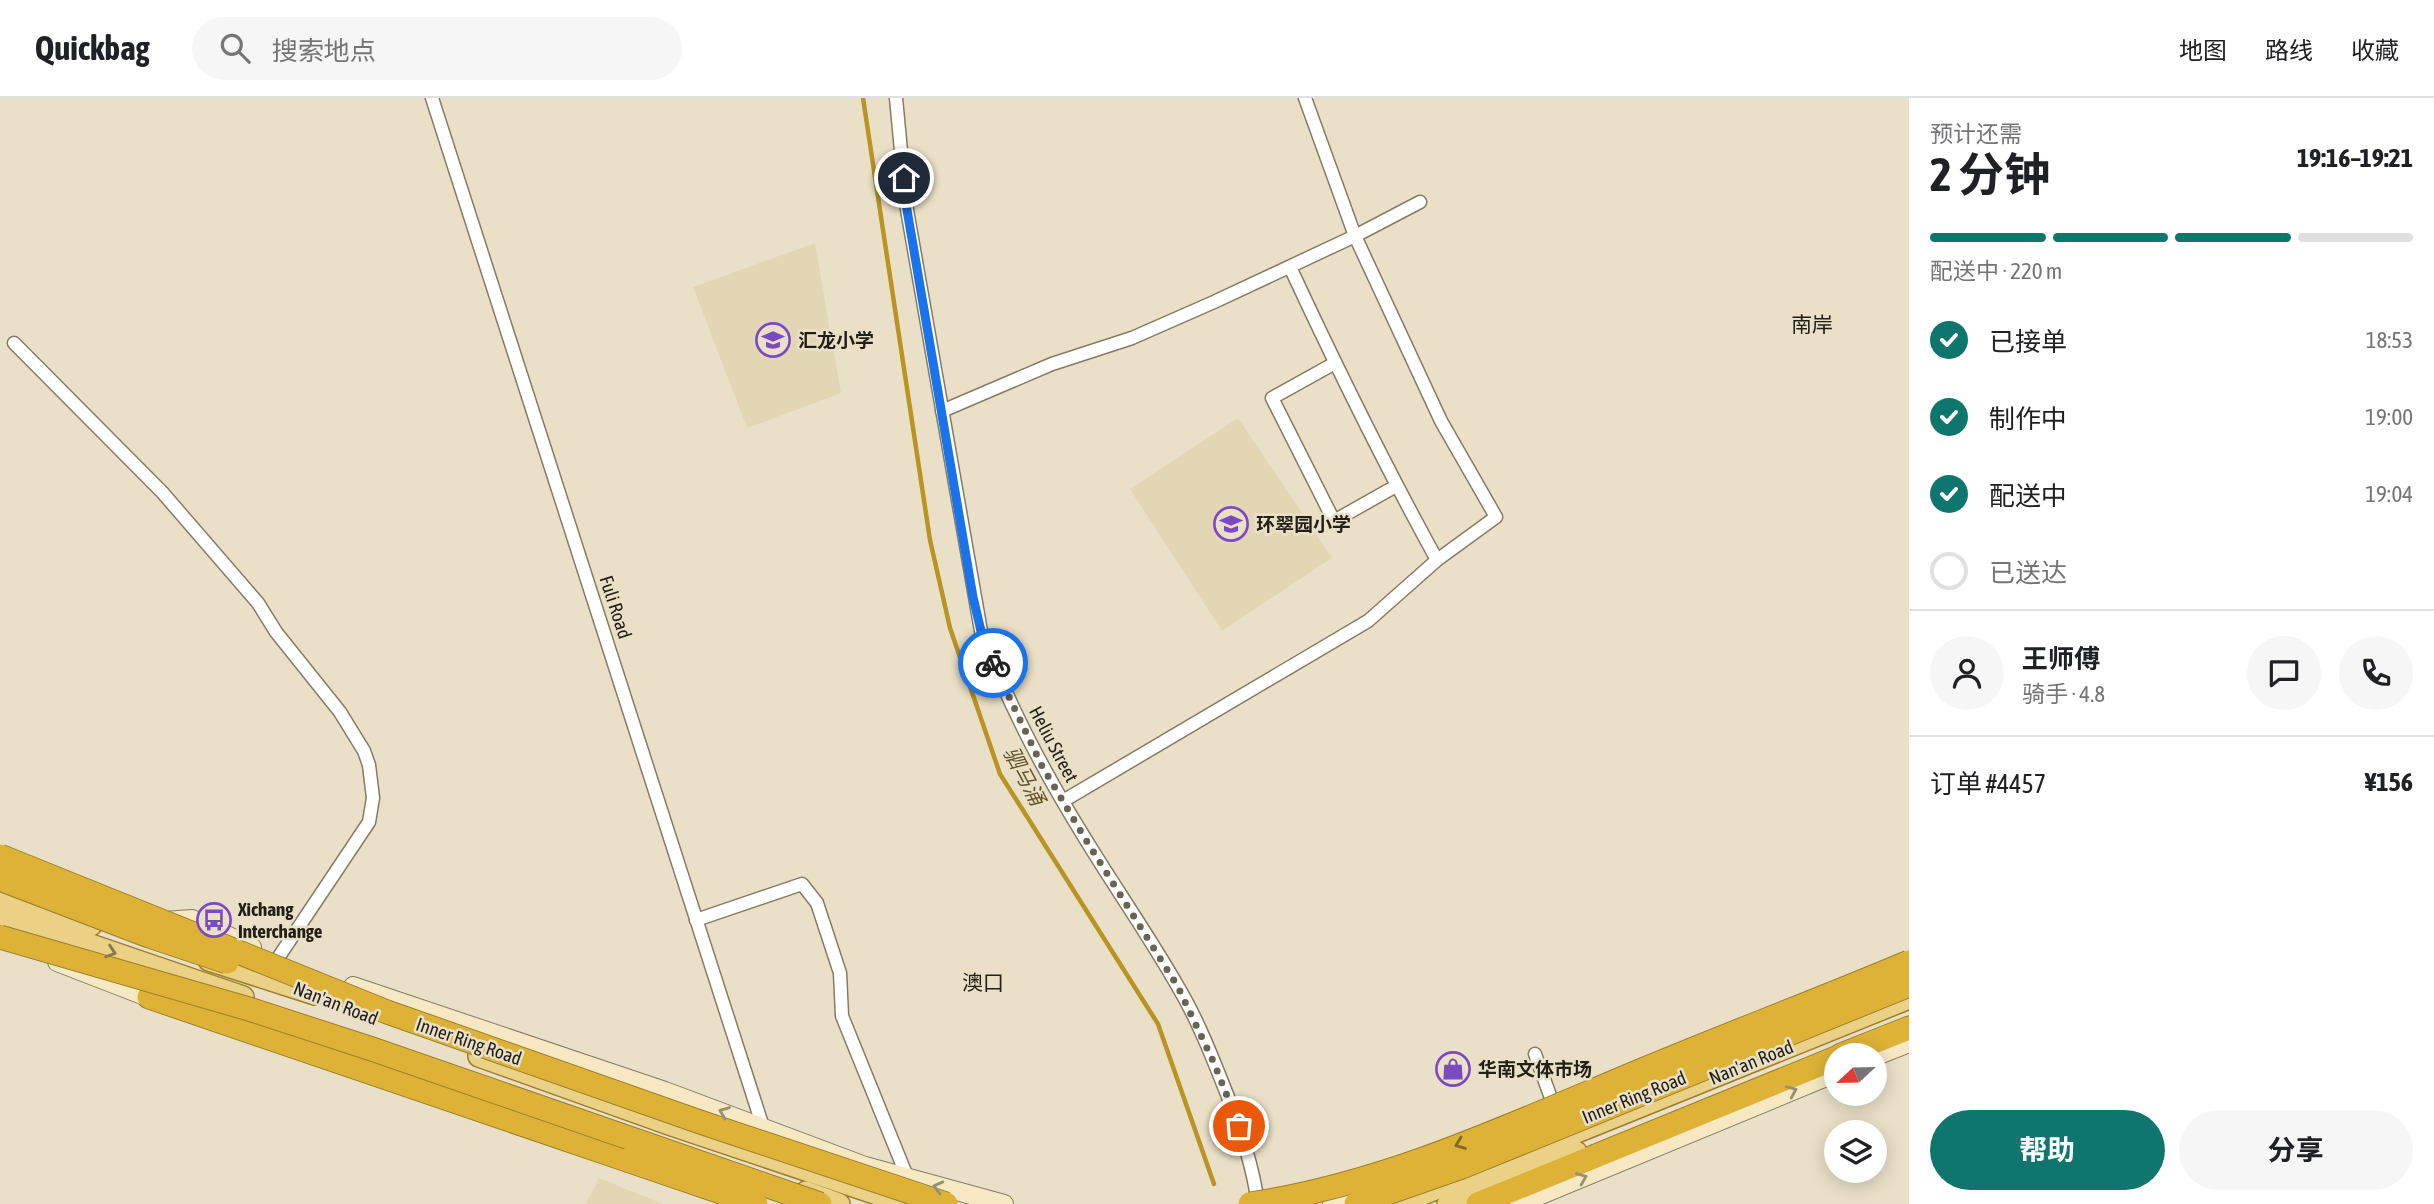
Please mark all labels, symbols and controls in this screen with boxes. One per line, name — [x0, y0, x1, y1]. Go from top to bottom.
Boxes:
search box — [192, 17, 682, 80]
text: Quickbag — [35, 29, 150, 67]
icon: search — [216, 29, 254, 67]
text: 搜索地点 — [272, 36, 376, 66]
text: 地图 — [2179, 37, 2227, 64]
text: 路线 — [2265, 37, 2313, 64]
text: 收藏 — [2351, 37, 2399, 64]
text: 预计还需 — [1930, 121, 2022, 147]
text: 19:16–19:21 — [2297, 143, 2413, 173]
pin — [874, 148, 934, 208]
text: 2 分钟 — [1930, 148, 2050, 201]
icon: home — [885, 159, 923, 197]
text: 配送中 · 220 m — [1930, 258, 2062, 284]
district label: 南岸 — [1791, 312, 1833, 336]
school or university icon: 汇龙小学 — [754, 321, 792, 359]
icon: check — [1930, 321, 1968, 359]
text: 已接单 — [1989, 327, 2067, 357]
text: 18:53 — [2366, 327, 2413, 353]
place label: 汇龙小学 — [798, 329, 874, 351]
icon: check — [1930, 398, 1968, 436]
text: 制作中 — [1989, 404, 2067, 434]
text: 19:00 — [2365, 404, 2413, 430]
icon: check — [1930, 475, 1968, 513]
text: 配送中 — [1989, 481, 2067, 511]
text: 19:04 — [2365, 481, 2413, 507]
school or university icon: 环翠园小学 — [1212, 505, 1250, 543]
place label: 环翠园小学 — [1256, 513, 1351, 535]
text: 已送达 — [1989, 558, 2067, 588]
street label: Fuli Road — [596, 573, 636, 641]
courier — [958, 628, 1028, 698]
button: person — [1930, 636, 2004, 710]
button: chat — [2247, 636, 2321, 710]
button: phone — [2339, 636, 2413, 710]
icon: bike — [974, 644, 1012, 682]
text: 王师傅 — [2022, 644, 2100, 674]
text: 骑手 · 4.8 — [2022, 681, 2105, 707]
street label: Heliu Street — [1025, 702, 1083, 786]
water label: 驷马涌 — [999, 742, 1051, 811]
text: ¥156 — [2365, 767, 2413, 797]
text: 订单 #4457 — [1930, 769, 2046, 799]
place label: Xichang Interchange — [237, 898, 323, 942]
bus stop icon: Xichang Interchange — [195, 901, 233, 939]
one-way arrow — [104, 944, 116, 958]
district label: 澳口 — [962, 970, 1004, 994]
street label: Nan'an Road — [291, 977, 381, 1029]
street label: Inner Ring Road — [413, 1013, 525, 1069]
street label: Nan'an Road — [1706, 1035, 1796, 1089]
north arrow — [1824, 1043, 1886, 1106]
map controls — [1824, 1043, 1887, 1183]
shop icon: 华南文体市场 — [1434, 1050, 1472, 1088]
place label: 华南文体市场 — [1478, 1058, 1592, 1080]
street label: Inner Ring Road — [1579, 1066, 1689, 1128]
one-way arrow — [1785, 1085, 1797, 1099]
pin — [1209, 1096, 1269, 1156]
one-way arrow — [718, 1106, 730, 1120]
icon: bag — [1220, 1107, 1258, 1145]
button: 帮助 — [1930, 1110, 2165, 1190]
button: 分享 — [2179, 1110, 2413, 1190]
button: layers — [1824, 1120, 1887, 1183]
one-way arrow — [1454, 1136, 1466, 1150]
one-way arrow — [1574, 1172, 1587, 1186]
one-way arrow — [933, 1181, 945, 1195]

